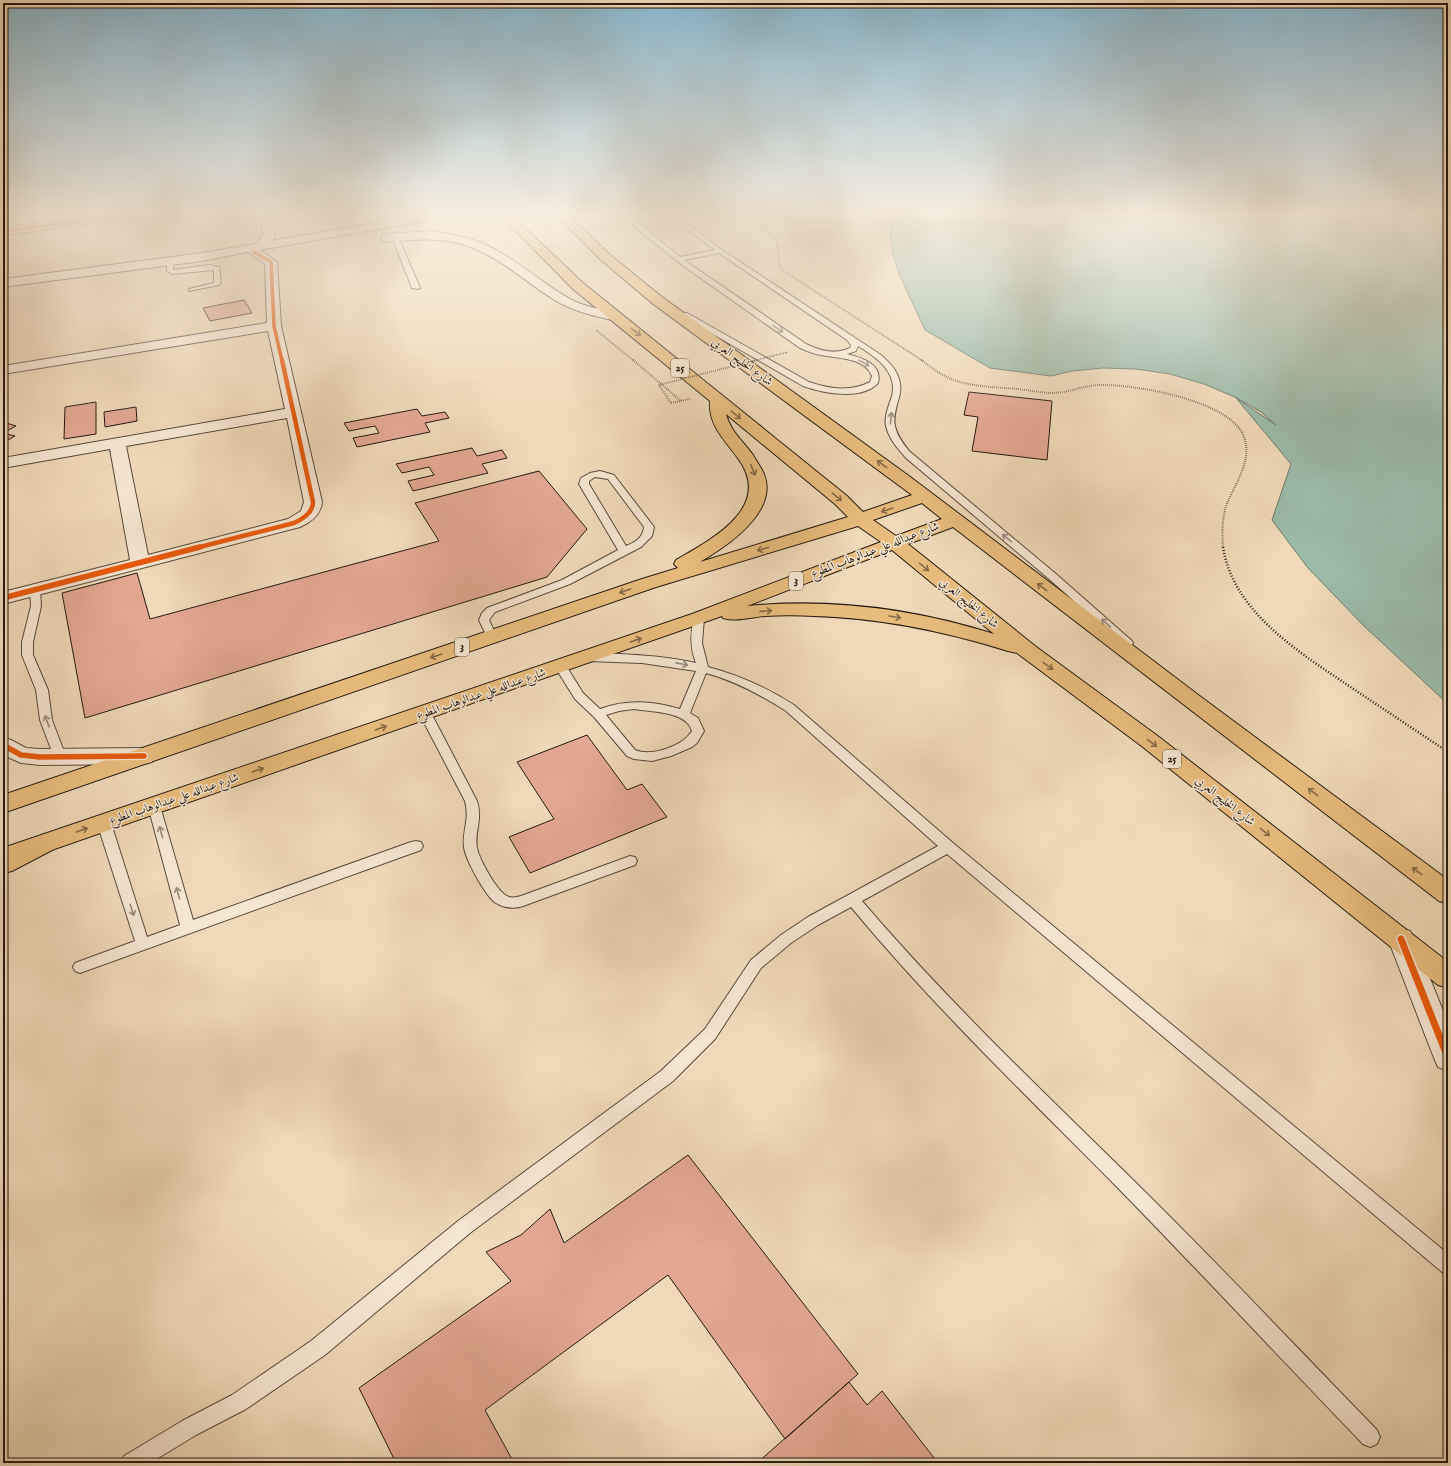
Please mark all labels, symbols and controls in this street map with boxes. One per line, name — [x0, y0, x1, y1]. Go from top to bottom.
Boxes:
one-way arrow — [772, 325, 783, 333]
one-way arrow — [630, 328, 641, 337]
street label: شارع الخليج العربي — [707, 335, 776, 392]
road number: 25 — [671, 359, 689, 377]
one-way arrow — [858, 360, 870, 368]
one-way arrow — [730, 411, 741, 420]
one-way arrow — [888, 412, 895, 425]
one-way arrow — [876, 460, 887, 469]
one-way arrow — [749, 464, 757, 476]
one-way arrow — [831, 493, 842, 502]
one-way arrow — [881, 506, 893, 514]
street label: شارع عبدالله علي عبدالوهاب المطوع — [809, 519, 943, 585]
one-way arrow — [1002, 534, 1013, 543]
one-way arrow — [757, 546, 770, 553]
one-way arrow — [919, 563, 930, 571]
road number: 3 — [789, 572, 803, 590]
street label: شارع الخليج العربي — [934, 574, 1002, 634]
one-way arrow — [1037, 582, 1048, 591]
one-way arrow — [620, 588, 632, 596]
one-way arrow — [759, 608, 772, 615]
one-way arrow — [888, 613, 901, 621]
one-way arrow — [1100, 619, 1111, 628]
one-way arrow — [630, 636, 643, 643]
road number: 3 — [455, 638, 469, 656]
one-way arrow — [430, 653, 443, 660]
one-way arrow — [675, 660, 688, 668]
one-way arrow — [1042, 662, 1053, 670]
street label: شارع عبدالله علي عبدالوهاب المطوع — [414, 665, 549, 727]
one-way arrow — [43, 715, 51, 727]
one-way arrow — [375, 723, 387, 731]
one-way arrow — [1147, 739, 1158, 747]
road number: 25 — [1163, 750, 1181, 768]
one-way arrow — [252, 766, 265, 773]
street label: شارع عبدالله علي عبدالوهاب المطوع — [107, 770, 242, 832]
street label: شارع الخليج العربي — [1190, 773, 1258, 832]
one-way arrow — [1308, 788, 1319, 797]
one-way arrow — [157, 825, 164, 838]
one-way arrow — [76, 826, 88, 834]
one-way arrow — [1260, 828, 1271, 836]
one-way arrow — [1411, 866, 1422, 875]
one-way arrow — [174, 887, 182, 900]
one-way arrow — [129, 903, 136, 916]

